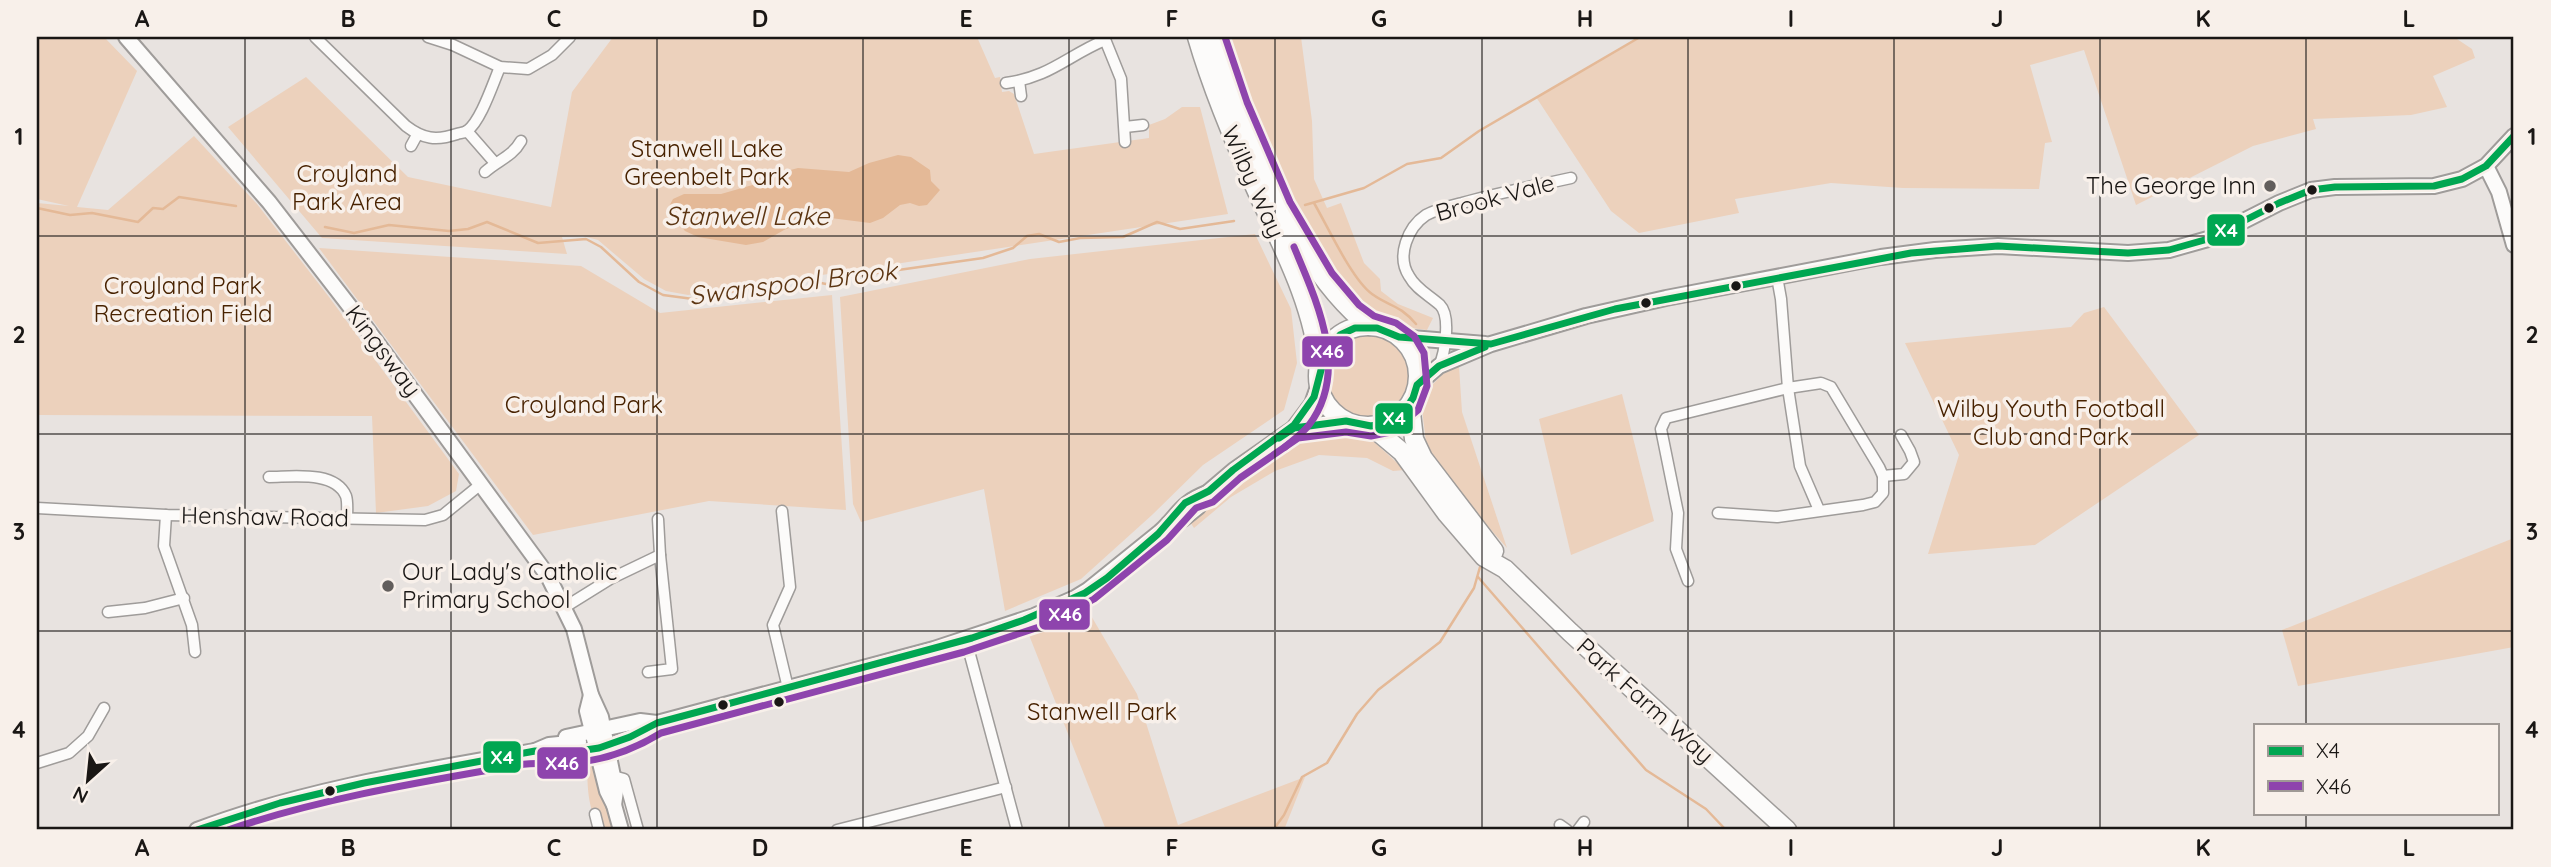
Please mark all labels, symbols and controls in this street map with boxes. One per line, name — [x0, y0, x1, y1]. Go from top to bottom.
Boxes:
text: A — [135, 4, 150, 33]
text: B — [340, 4, 356, 33]
text: C — [547, 4, 561, 33]
text: D — [752, 4, 768, 33]
text: E — [959, 4, 973, 33]
text: F — [1166, 4, 1178, 33]
text: G — [1371, 4, 1387, 33]
text: H — [1577, 4, 1593, 33]
text: I — [1788, 4, 1794, 33]
text: J — [1991, 4, 2003, 33]
text: K — [2195, 4, 2211, 33]
text: L — [2403, 4, 2415, 33]
street label: Wilby Way — [1216, 121, 1292, 242]
text: 1 — [15, 122, 23, 151]
text: 1 — [2528, 122, 2536, 151]
park label: Stanwell Lake Greenbelt Park — [624, 133, 790, 191]
park label: Croyland Park Area — [292, 158, 402, 216]
street label: Brook Vale — [1432, 167, 1557, 227]
place label: The George Inn — [2086, 170, 2256, 200]
marker: The George Inn — [2262, 178, 2278, 194]
unlabelled marker — [2305, 183, 2319, 197]
water label: Stanwell Lake — [664, 199, 831, 232]
unlabelled marker — [2262, 201, 2276, 215]
line badge: X4 — [2206, 213, 2246, 247]
text: X4 — [2214, 218, 2238, 242]
water label: Swanspool Brook — [687, 253, 901, 312]
park label: Croyland Park Recreation Field — [93, 270, 273, 328]
unlabelled marker — [1729, 279, 1743, 293]
unlabelled marker — [1639, 296, 1653, 310]
street label: Kingsway — [339, 298, 428, 402]
text: 2 — [12, 320, 26, 349]
text: 2 — [2525, 320, 2539, 349]
line badge: X46 — [1301, 335, 1354, 368]
text: X46 — [1310, 339, 1344, 363]
park label: Croyland Park — [505, 389, 663, 419]
park label: Wilby Youth Football Club and Park — [1937, 393, 2165, 451]
line badge: X4 — [1374, 402, 1414, 435]
text: X4 — [1382, 406, 1406, 430]
street label: Henshaw Road — [181, 500, 349, 532]
text: 3 — [13, 517, 25, 546]
text: 3 — [2526, 517, 2538, 546]
place label: Our Lady's Catholic Primary School — [402, 556, 617, 614]
marker: Our Lady's Catholic Primary School — [380, 578, 396, 594]
line badge: X46 — [1038, 598, 1091, 631]
text: X46 — [1048, 602, 1082, 626]
street label: Park Farm Way — [1571, 631, 1720, 770]
unlabelled marker — [772, 695, 786, 709]
park label: Stanwell Park — [1027, 696, 1177, 726]
unlabelled marker — [716, 698, 730, 712]
text: 4 — [12, 715, 26, 744]
text: 4 — [2525, 715, 2539, 744]
legend — [2254, 724, 2498, 814]
text: X4 — [2316, 737, 2340, 763]
line badge: X4 — [482, 740, 522, 774]
north arrow — [52, 744, 122, 814]
text: X4 — [490, 745, 514, 769]
line badge: X46 — [536, 746, 589, 780]
text: X46 — [545, 751, 579, 775]
text: X46 — [2316, 773, 2351, 799]
text: N — [69, 781, 92, 809]
unlabelled marker — [323, 784, 337, 798]
text: A — [135, 833, 150, 862]
text: B — [340, 833, 356, 862]
text: C — [547, 833, 561, 862]
text: D — [752, 833, 768, 862]
text: E — [959, 833, 973, 862]
text: F — [1166, 833, 1178, 862]
text: G — [1371, 833, 1387, 862]
text: H — [1577, 833, 1593, 862]
text: I — [1788, 833, 1794, 862]
text: J — [1991, 833, 2003, 862]
text: K — [2195, 833, 2211, 862]
text: L — [2403, 833, 2415, 862]

